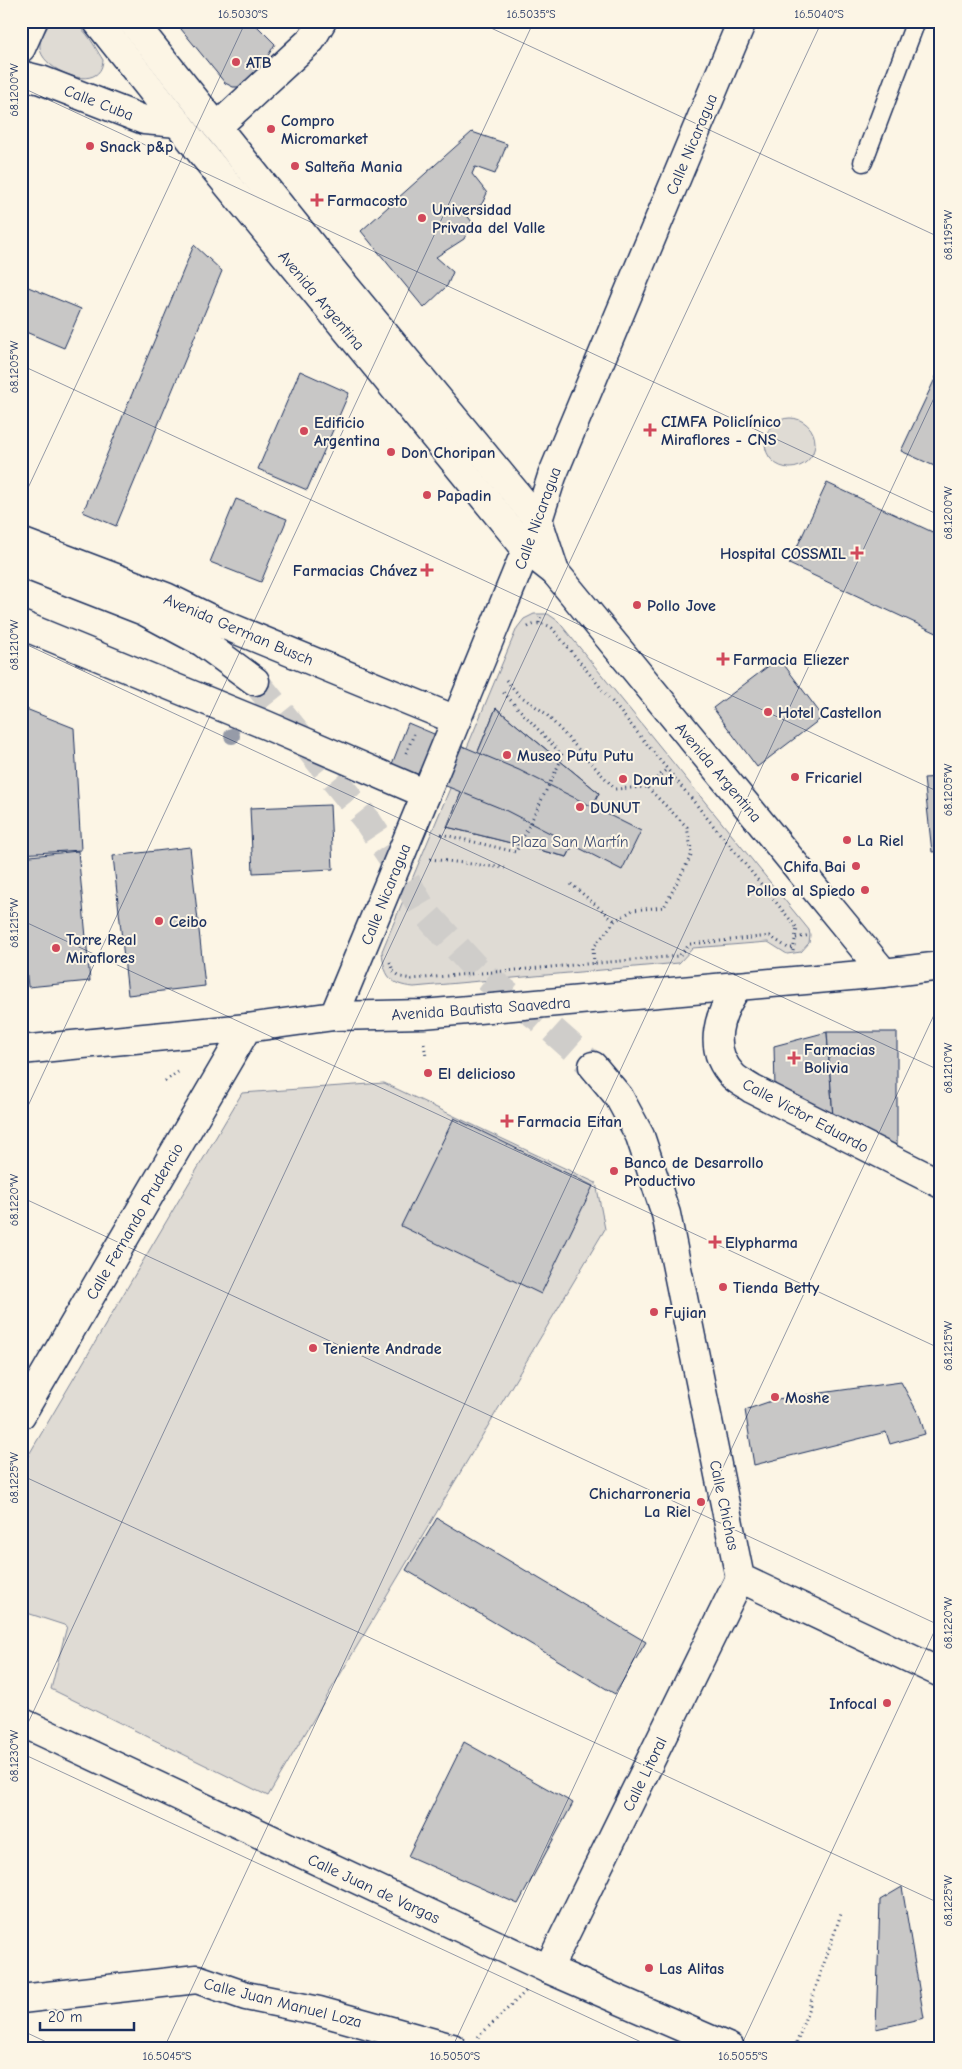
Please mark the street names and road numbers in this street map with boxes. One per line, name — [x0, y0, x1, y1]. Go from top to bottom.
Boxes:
street label: Calle Cuba — [61, 81, 136, 124]
street label: Calle Nicaragua — [663, 91, 721, 198]
street label: Avenida Argentina — [274, 247, 368, 354]
street label: Calle Nicaragua — [511, 465, 565, 572]
street label: Avenida German Busch — [161, 590, 316, 670]
street label: Avenida Argentina — [671, 719, 765, 826]
street label: Calle Nicaragua — [357, 841, 414, 948]
street label: Avenida Bautista Saavedra — [391, 994, 571, 1024]
street label: Calle Victor Eduardo — [739, 1075, 872, 1157]
street label: Calle Fernando Prudencio — [83, 1140, 187, 1303]
street label: Calle Chichas — [706, 1458, 742, 1552]
street label: Calle Litoral — [619, 1734, 671, 1815]
street label: Calle Juan de Vargas — [305, 1850, 443, 1928]
street label: Calle Juan Manuel Loza — [202, 1975, 364, 2031]

